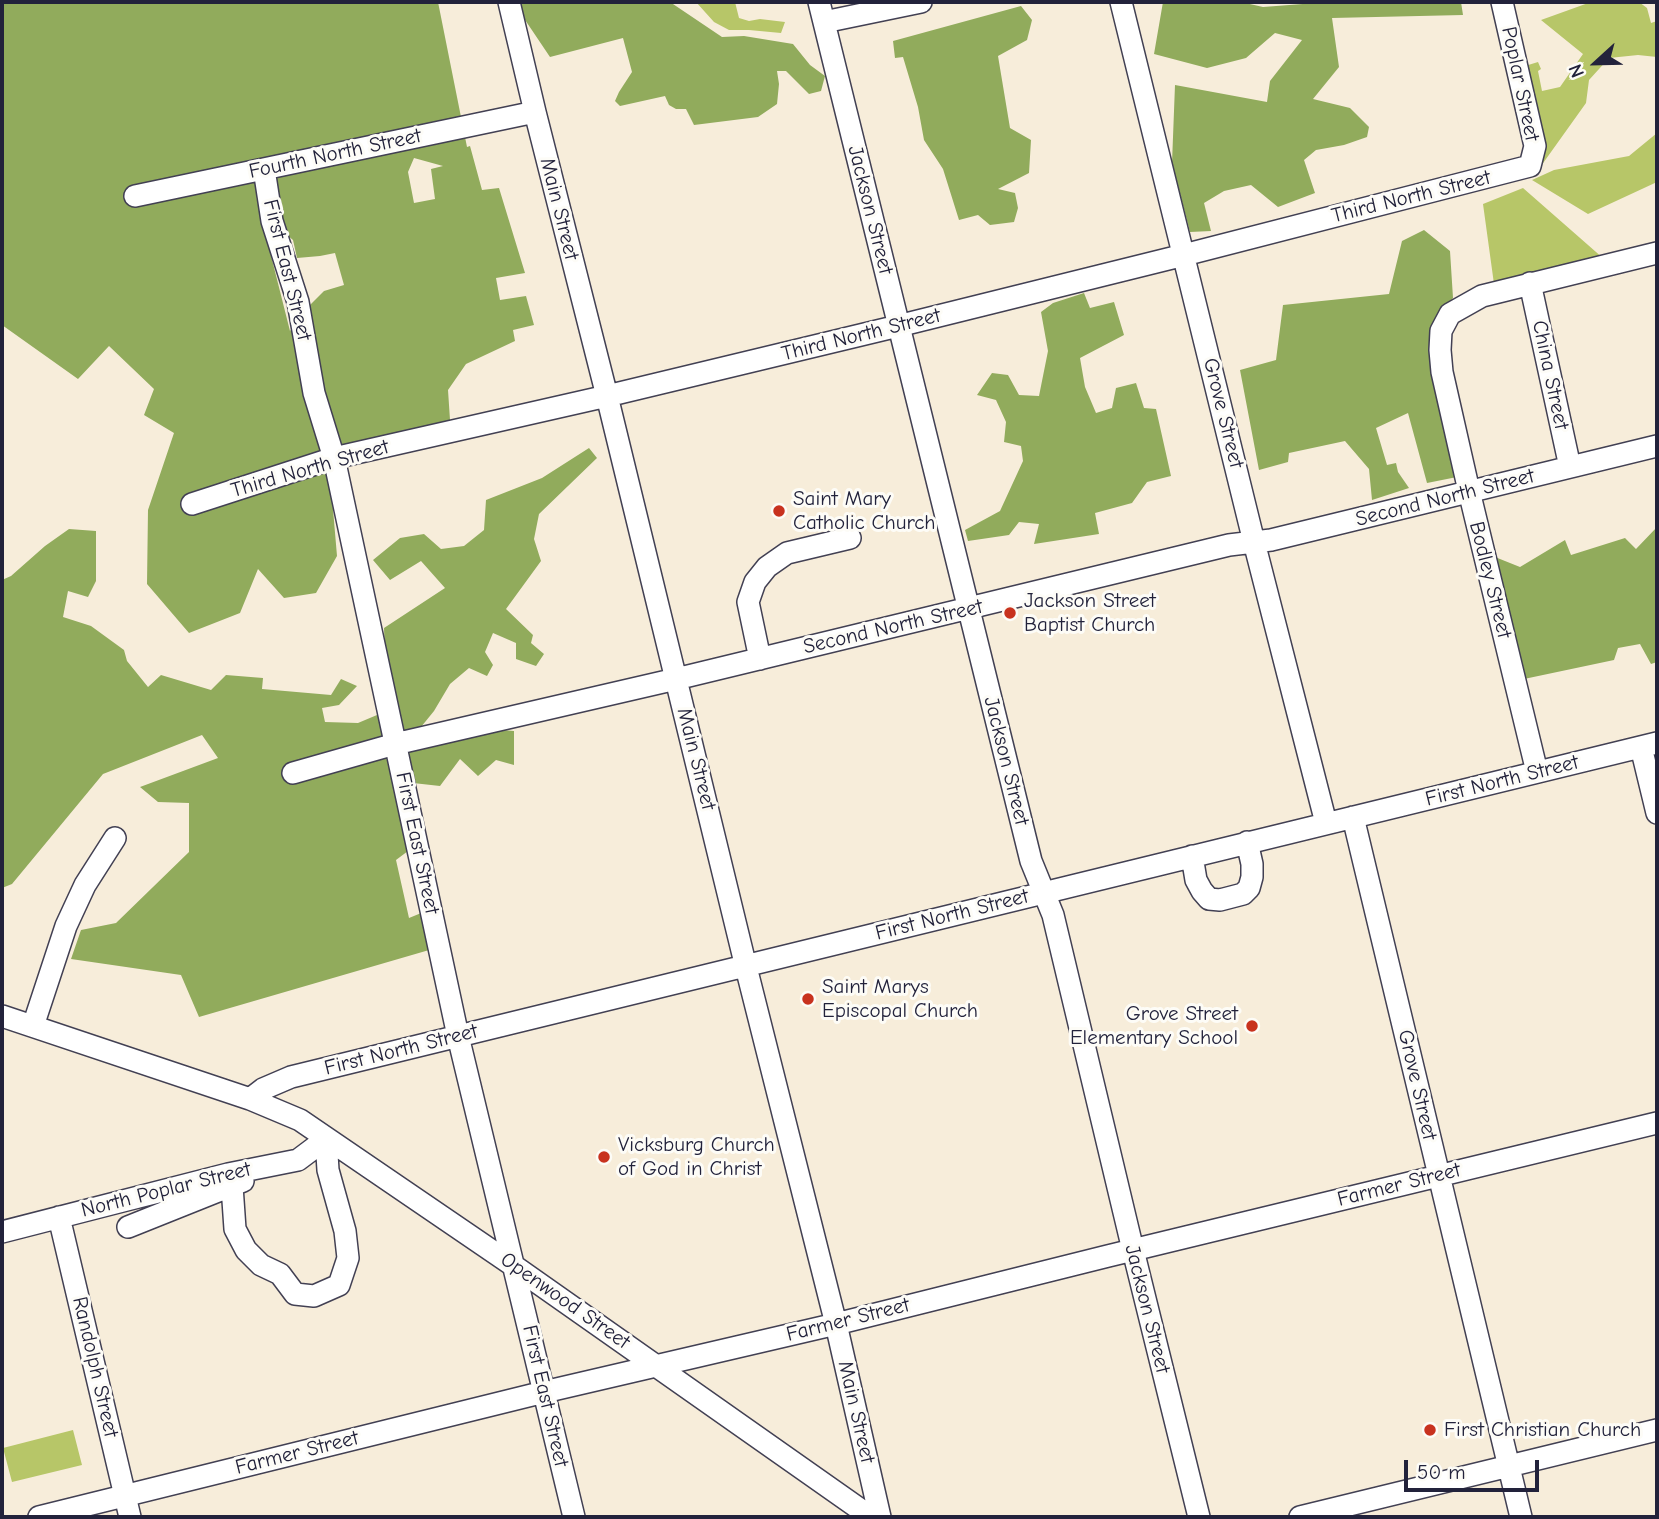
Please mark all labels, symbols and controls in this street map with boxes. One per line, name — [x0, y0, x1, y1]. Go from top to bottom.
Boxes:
street label: Poplar Street — [1496, 24, 1544, 144]
north arrow — [1561, 28, 1631, 98]
text: N — [1564, 61, 1589, 81]
street label: Fourth North Street — [247, 123, 423, 185]
street label: Jackson Street — [842, 143, 898, 277]
street label: Main Street — [534, 155, 584, 263]
street label: Third North Street — [1329, 165, 1493, 229]
street label: First East Street — [257, 197, 317, 343]
street label: Third North Street — [779, 303, 943, 367]
street label: China Street — [1526, 318, 1574, 432]
street label: Grove Street — [1197, 355, 1249, 471]
street label: Third North Street — [228, 434, 392, 504]
street label: Second North Street — [1353, 464, 1537, 532]
place label: Saint Mary Catholic Church — [793, 486, 936, 536]
marker: Saint Mary Catholic Church — [771, 503, 787, 519]
street label: Bodley Street — [1463, 519, 1517, 641]
place label: Jackson Street Baptist Church — [1024, 588, 1156, 638]
street label: Second North Street — [801, 594, 985, 660]
marker: Jackson Street Baptist Church — [1002, 605, 1018, 621]
street label: Jackson Street — [978, 694, 1034, 828]
street label: Main Street — [671, 705, 721, 813]
street label: First North Street — [1423, 750, 1581, 812]
street label: First East Street — [390, 770, 444, 916]
street label: First North Street — [873, 884, 1031, 946]
place label: Saint Marys Episcopal Church — [822, 974, 978, 1024]
marker: Saint Marys Episcopal Church — [800, 991, 816, 1007]
place label: Grove Street Elementary School — [1070, 1001, 1238, 1051]
marker: Grove Street Elementary School — [1244, 1018, 1260, 1034]
street label: First North Street — [322, 1019, 480, 1081]
street label: Grove Street — [1392, 1027, 1442, 1143]
place label: Vicksburg Church of God in Christ — [618, 1132, 775, 1182]
marker: Vicksburg Church of God in Christ — [596, 1149, 612, 1165]
street label: North Poplar Street — [79, 1157, 253, 1223]
street label: Farmer Street — [1335, 1158, 1463, 1212]
street label: Jackson Street — [1119, 1242, 1175, 1376]
street label: Openwood Street — [496, 1247, 634, 1355]
street label: Farmer Street — [784, 1293, 912, 1347]
street label: Randolph Street — [67, 1294, 123, 1440]
street label: First East Street — [516, 1323, 574, 1469]
street label: Main Street — [832, 1358, 880, 1466]
place label: First Christian Church — [1444, 1417, 1641, 1443]
marker: First Christian Church — [1422, 1422, 1438, 1438]
street label: Farmer Street — [233, 1426, 361, 1480]
scale bar — [1407, 1446, 1542, 1490]
text: 50 m — [1417, 1460, 1466, 1484]

